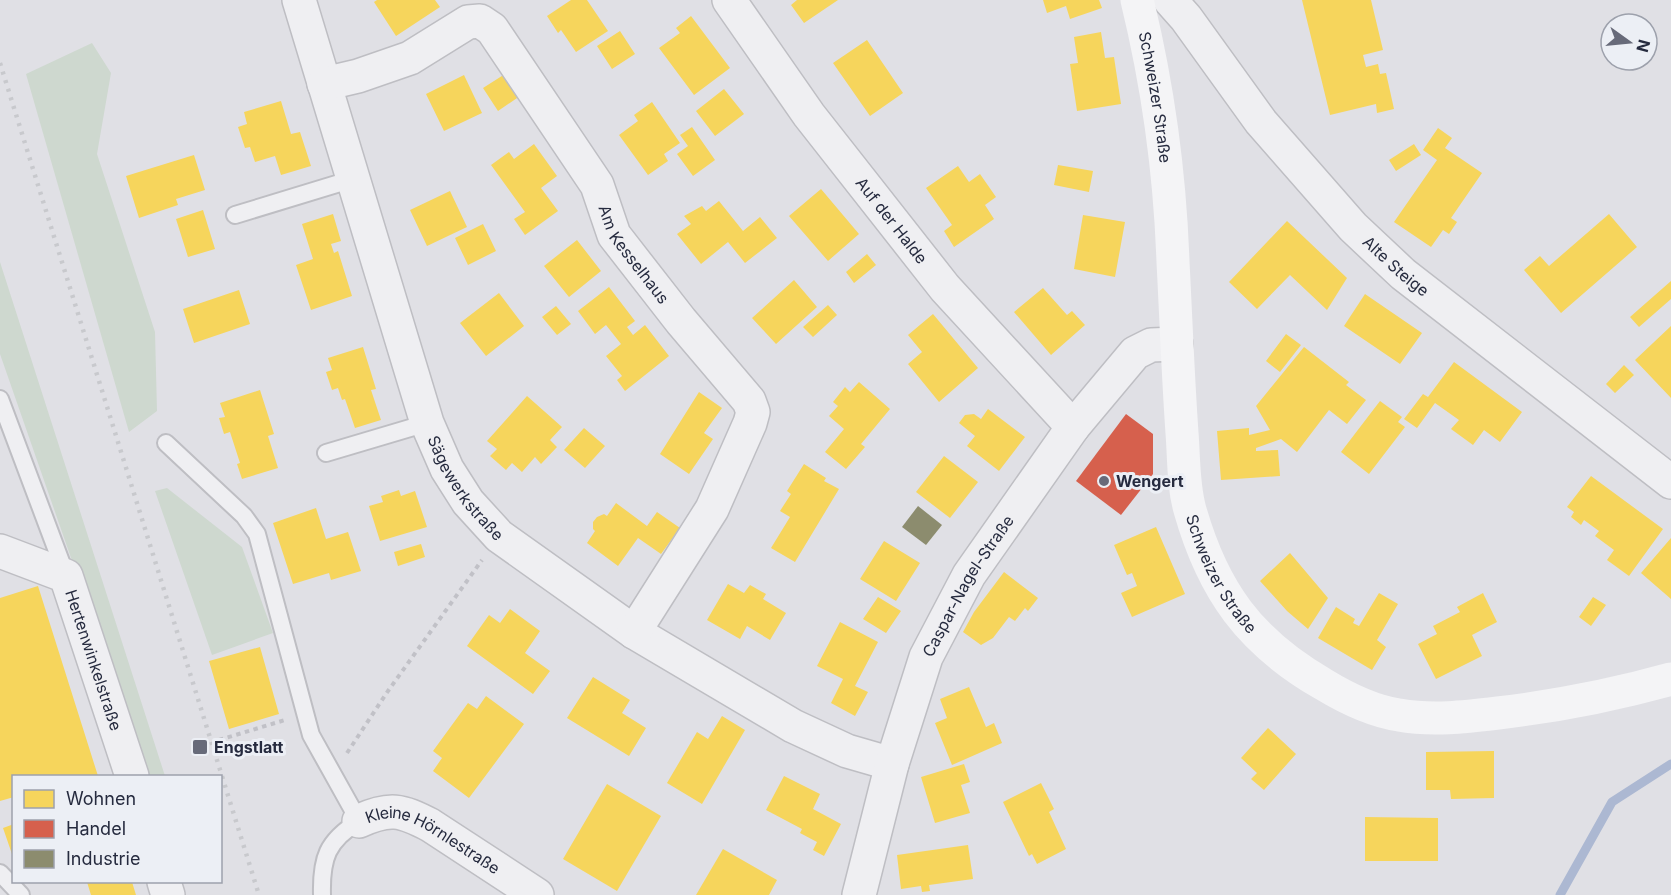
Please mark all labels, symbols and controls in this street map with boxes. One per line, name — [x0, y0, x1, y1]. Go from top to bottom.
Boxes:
north arrow — [1599, 12, 1659, 72]
street label: Schweizer Straße — [1135, 30, 1176, 164]
text: N — [1632, 37, 1655, 54]
street label: Auf der Halde — [852, 173, 932, 268]
street label: Am Kesselhaus — [594, 202, 674, 308]
street label: Alte Steige — [1359, 232, 1433, 301]
street label: Sägewerkstraße — [424, 432, 508, 544]
place label: Wengert — [1116, 471, 1184, 491]
marker: Wengert — [1097, 474, 1111, 488]
street label: Caspar-Nagel-Straße — [918, 511, 1018, 660]
street label: Schweizer Straße — [1182, 512, 1261, 637]
street label: Hertenwinkelstraße — [61, 587, 126, 733]
place label: Engstlatt — [214, 737, 284, 757]
marker: Engstlatt — [191, 738, 209, 756]
legend — [12, 775, 222, 883]
text: Wohnen — [66, 788, 136, 809]
street label: Kleine Hörnlestraße — [362, 802, 504, 878]
text: Handel — [66, 818, 126, 839]
text: Industrie — [66, 848, 140, 869]

